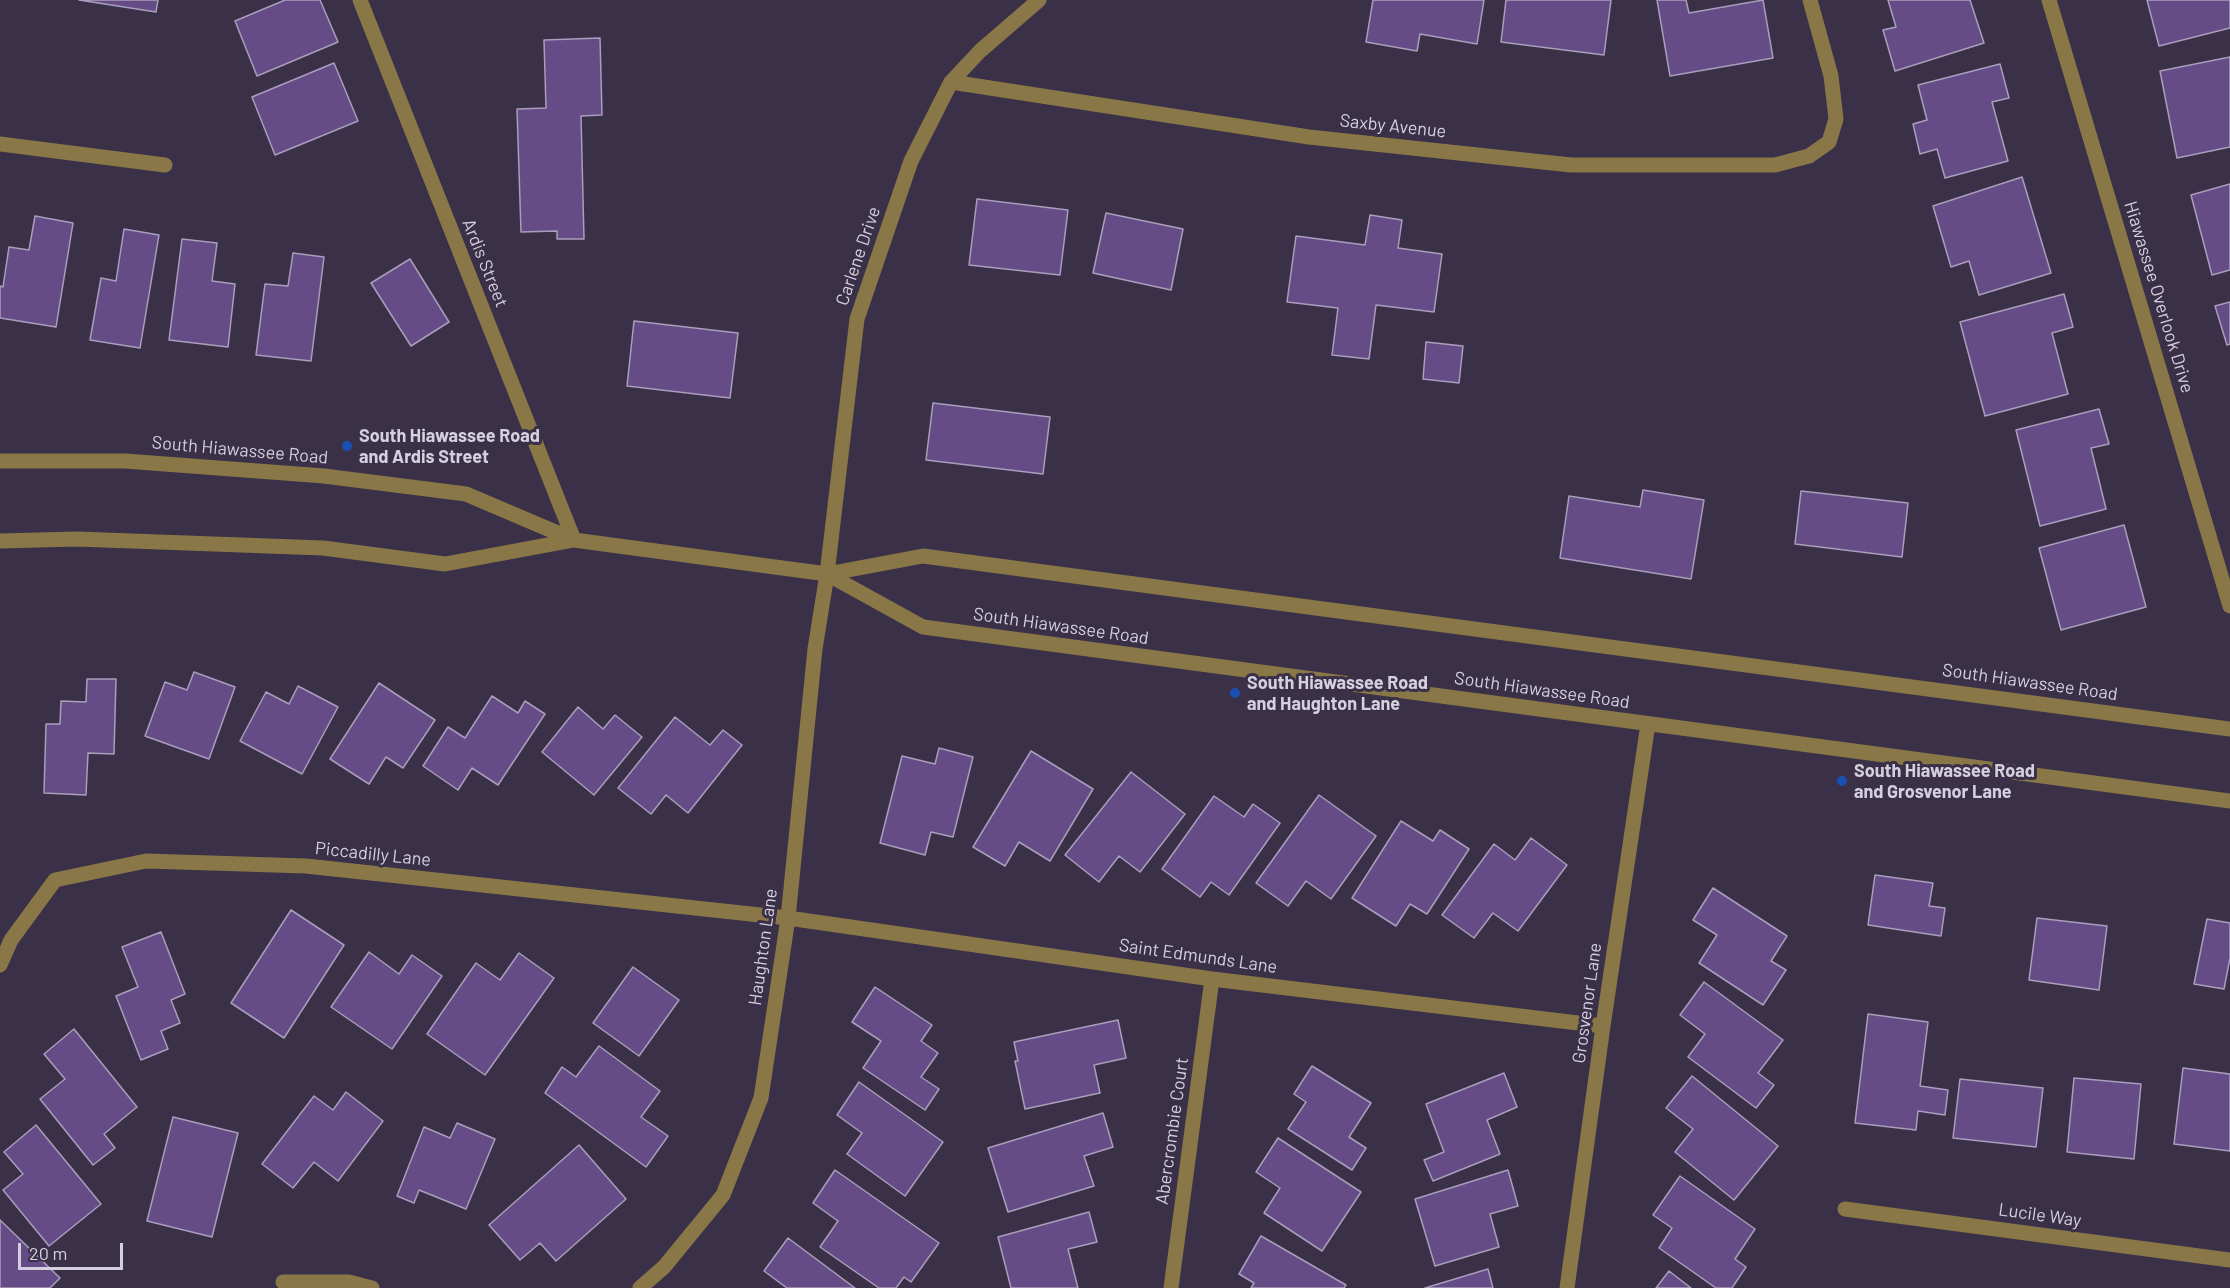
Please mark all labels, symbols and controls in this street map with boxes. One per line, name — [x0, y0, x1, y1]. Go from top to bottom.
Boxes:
street label: Saxby Avenue — [1339, 110, 1447, 142]
street label: Hiawassee Overlook Drive — [2120, 199, 2198, 395]
street label: Carlene Drive — [831, 204, 885, 308]
street label: Ardis Street — [458, 216, 512, 310]
place label: South Hiawassee Road and Ardis Street — [359, 425, 540, 468]
street label: South Hiawassee Road — [151, 432, 329, 468]
marker: South Hiawassee Road and Ardis Street — [340, 439, 354, 453]
street label: South Hiawassee Road — [972, 603, 1150, 649]
street label: South Hiawassee Road — [1941, 659, 2119, 705]
street label: South Hiawassee Road — [1453, 667, 1631, 713]
place label: South Hiawassee Road and Haughton Lane — [1247, 672, 1428, 714]
marker: South Hiawassee Road and Haughton Lane — [1228, 686, 1242, 700]
place label: South Hiawassee Road and Grosvenor Lane — [1854, 760, 2035, 802]
marker: South Hiawassee Road and Grosvenor Lane — [1835, 774, 1849, 788]
street label: Piccadilly Lane — [314, 837, 432, 871]
street label: Haughton Lane — [744, 887, 782, 1007]
street label: Saint Edmunds Lane — [1117, 934, 1279, 978]
street label: Grosvenor Lane — [1568, 941, 1606, 1065]
street label: Abercrombie Court — [1151, 1056, 1193, 1206]
street label: Lucile Way — [1997, 1198, 2083, 1232]
scale bar — [21, 1231, 126, 1269]
text: 20 m — [29, 1242, 67, 1264]

